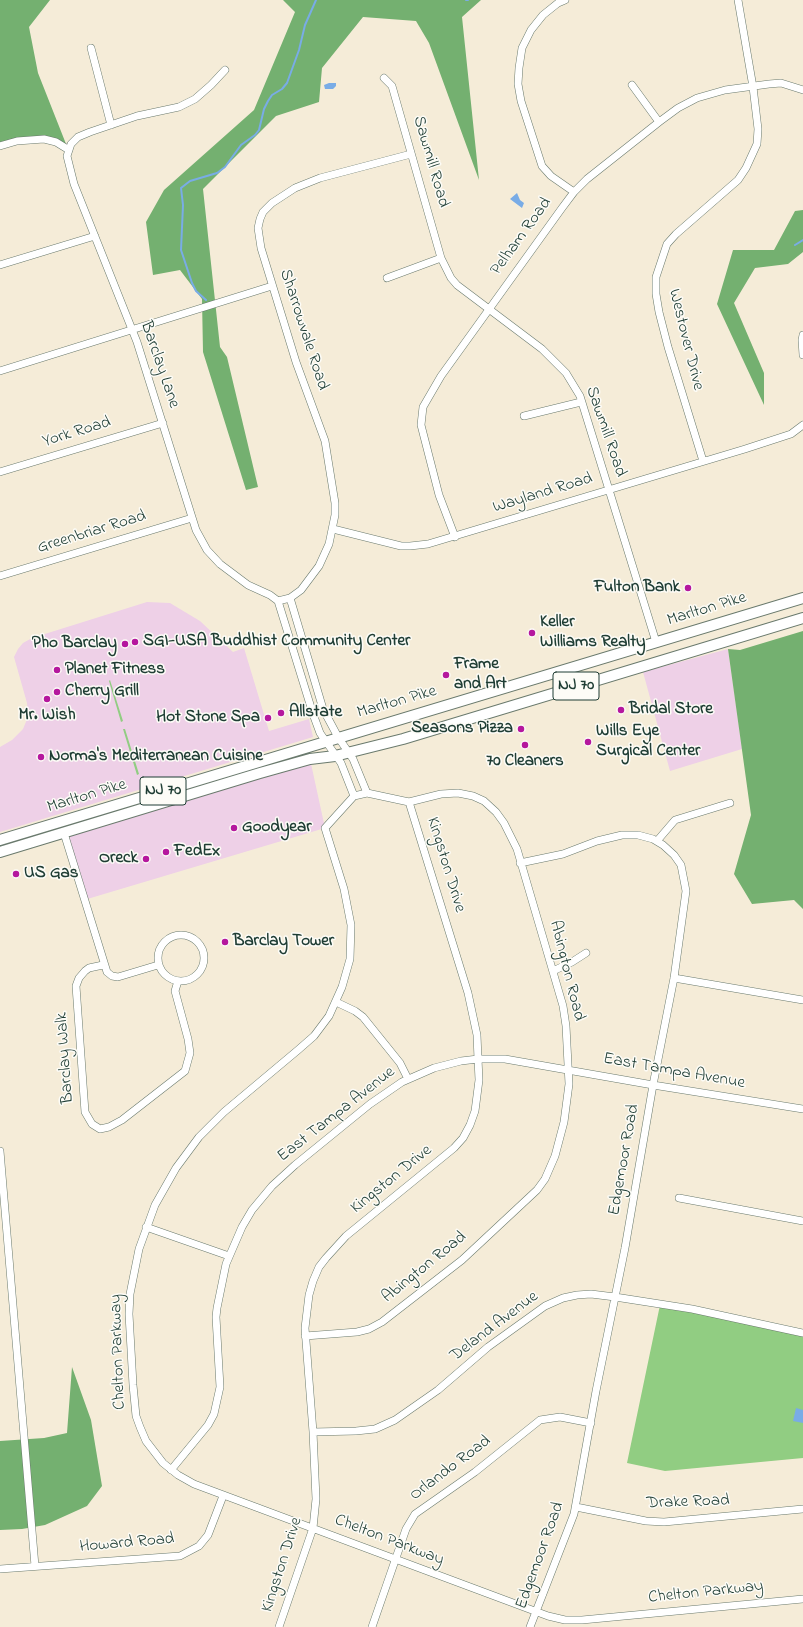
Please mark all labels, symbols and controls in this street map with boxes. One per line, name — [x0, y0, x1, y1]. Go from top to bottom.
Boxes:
street label: Sawmill Road — [407, 114, 453, 210]
street label: Pelham Road — [487, 194, 557, 280]
street label: Sharrowvale Road — [274, 267, 332, 393]
street label: Westover Drive — [663, 287, 707, 393]
street label: Barclay Lane — [135, 319, 183, 411]
street label: Sawmill Road — [580, 384, 630, 480]
street label: York Road — [41, 413, 113, 453]
street label: Wayland Road — [491, 469, 595, 519]
street label: Greenbriar Road — [35, 507, 149, 559]
place label: Fulton Bank — [594, 578, 680, 598]
marker: Fulton Bank — [683, 583, 693, 593]
street label: Marlton Pike — [665, 588, 749, 632]
place label: Keller Williams Realty — [540, 613, 645, 653]
marker: Keller Williams Realty — [527, 628, 537, 638]
place label: SGI-USA Buddhist Community Center — [143, 632, 410, 652]
place label: Pho Barclay — [32, 634, 117, 654]
marker: SGI-USA Buddhist Community Center — [130, 637, 140, 647]
marker: Pho Barclay — [120, 639, 130, 649]
place label: Frame and Art — [454, 655, 507, 695]
place label: Planet Fitness — [65, 660, 165, 680]
marker: Planet Fitness — [52, 665, 62, 675]
marker: Frame and Art — [441, 670, 451, 680]
road number: NJ 70 — [553, 672, 599, 700]
place label: Cherry Grill — [65, 682, 139, 702]
street label: Marlton Pike — [355, 682, 439, 724]
marker: Cherry Grill — [52, 687, 62, 697]
marker: Mr. Wish — [42, 694, 52, 704]
place label: Bridal Store — [629, 700, 713, 720]
place label: Allstate — [289, 703, 342, 723]
marker: Bridal Store — [616, 705, 626, 715]
place label: Mr. Wish — [18, 706, 76, 726]
place label: Hot Stone Spa — [156, 708, 260, 728]
marker: Allstate — [276, 708, 286, 718]
marker: Hot Stone Spa — [263, 713, 273, 723]
place label: Seasons Pizza — [411, 719, 513, 739]
place label: Wills Eye Surgical Center — [596, 722, 700, 762]
marker: Seasons Pizza — [516, 724, 526, 734]
marker: Wills Eye Surgical Center — [583, 737, 593, 747]
marker: 70 Cleaners — [520, 740, 530, 750]
place label: Norma's Mediterranean Cuisine — [49, 747, 263, 767]
marker: Norma's Mediterranean Cuisine — [36, 752, 46, 762]
place label: 70 Cleaners — [486, 752, 564, 772]
street label: Marlton Pike — [45, 775, 129, 819]
road number: NJ 70 — [140, 777, 186, 805]
street label: Kingston Drive — [421, 815, 469, 915]
place label: Goodyear — [242, 818, 311, 838]
marker: Goodyear — [229, 823, 239, 833]
place label: FedEx — [174, 842, 220, 862]
marker: FedEx — [161, 847, 171, 857]
place label: Oreck — [99, 849, 138, 869]
marker: Oreck — [141, 854, 151, 864]
place label: US Gas — [24, 864, 78, 884]
marker: US Gas — [11, 869, 21, 879]
street label: Abington Road — [544, 919, 588, 1023]
place label: Barclay Tower — [233, 932, 334, 952]
marker: Barclay Tower — [220, 937, 230, 947]
street label: Barclay Walk — [53, 1011, 79, 1105]
street label: East Tampa Avenue — [601, 1049, 747, 1095]
street label: East Tampa Avenue — [274, 1063, 400, 1167]
street label: Edgemoor Road — [605, 1103, 645, 1217]
street label: Kingston Drive — [347, 1141, 437, 1219]
street label: Abington Road — [379, 1228, 471, 1308]
street label: Deland Avenue — [447, 1287, 543, 1367]
street label: Chelton Parkway — [107, 1294, 131, 1410]
street label: Orlando Road — [406, 1432, 496, 1506]
street label: Drake Road — [646, 1491, 730, 1515]
street label: Edgemoor Road — [512, 1500, 570, 1612]
street label: Chelton Parkway — [331, 1511, 447, 1571]
street label: Kingston Drive — [258, 1515, 308, 1615]
street label: Howard Road — [79, 1530, 175, 1558]
street label: Chelton Parkway — [647, 1577, 765, 1609]

